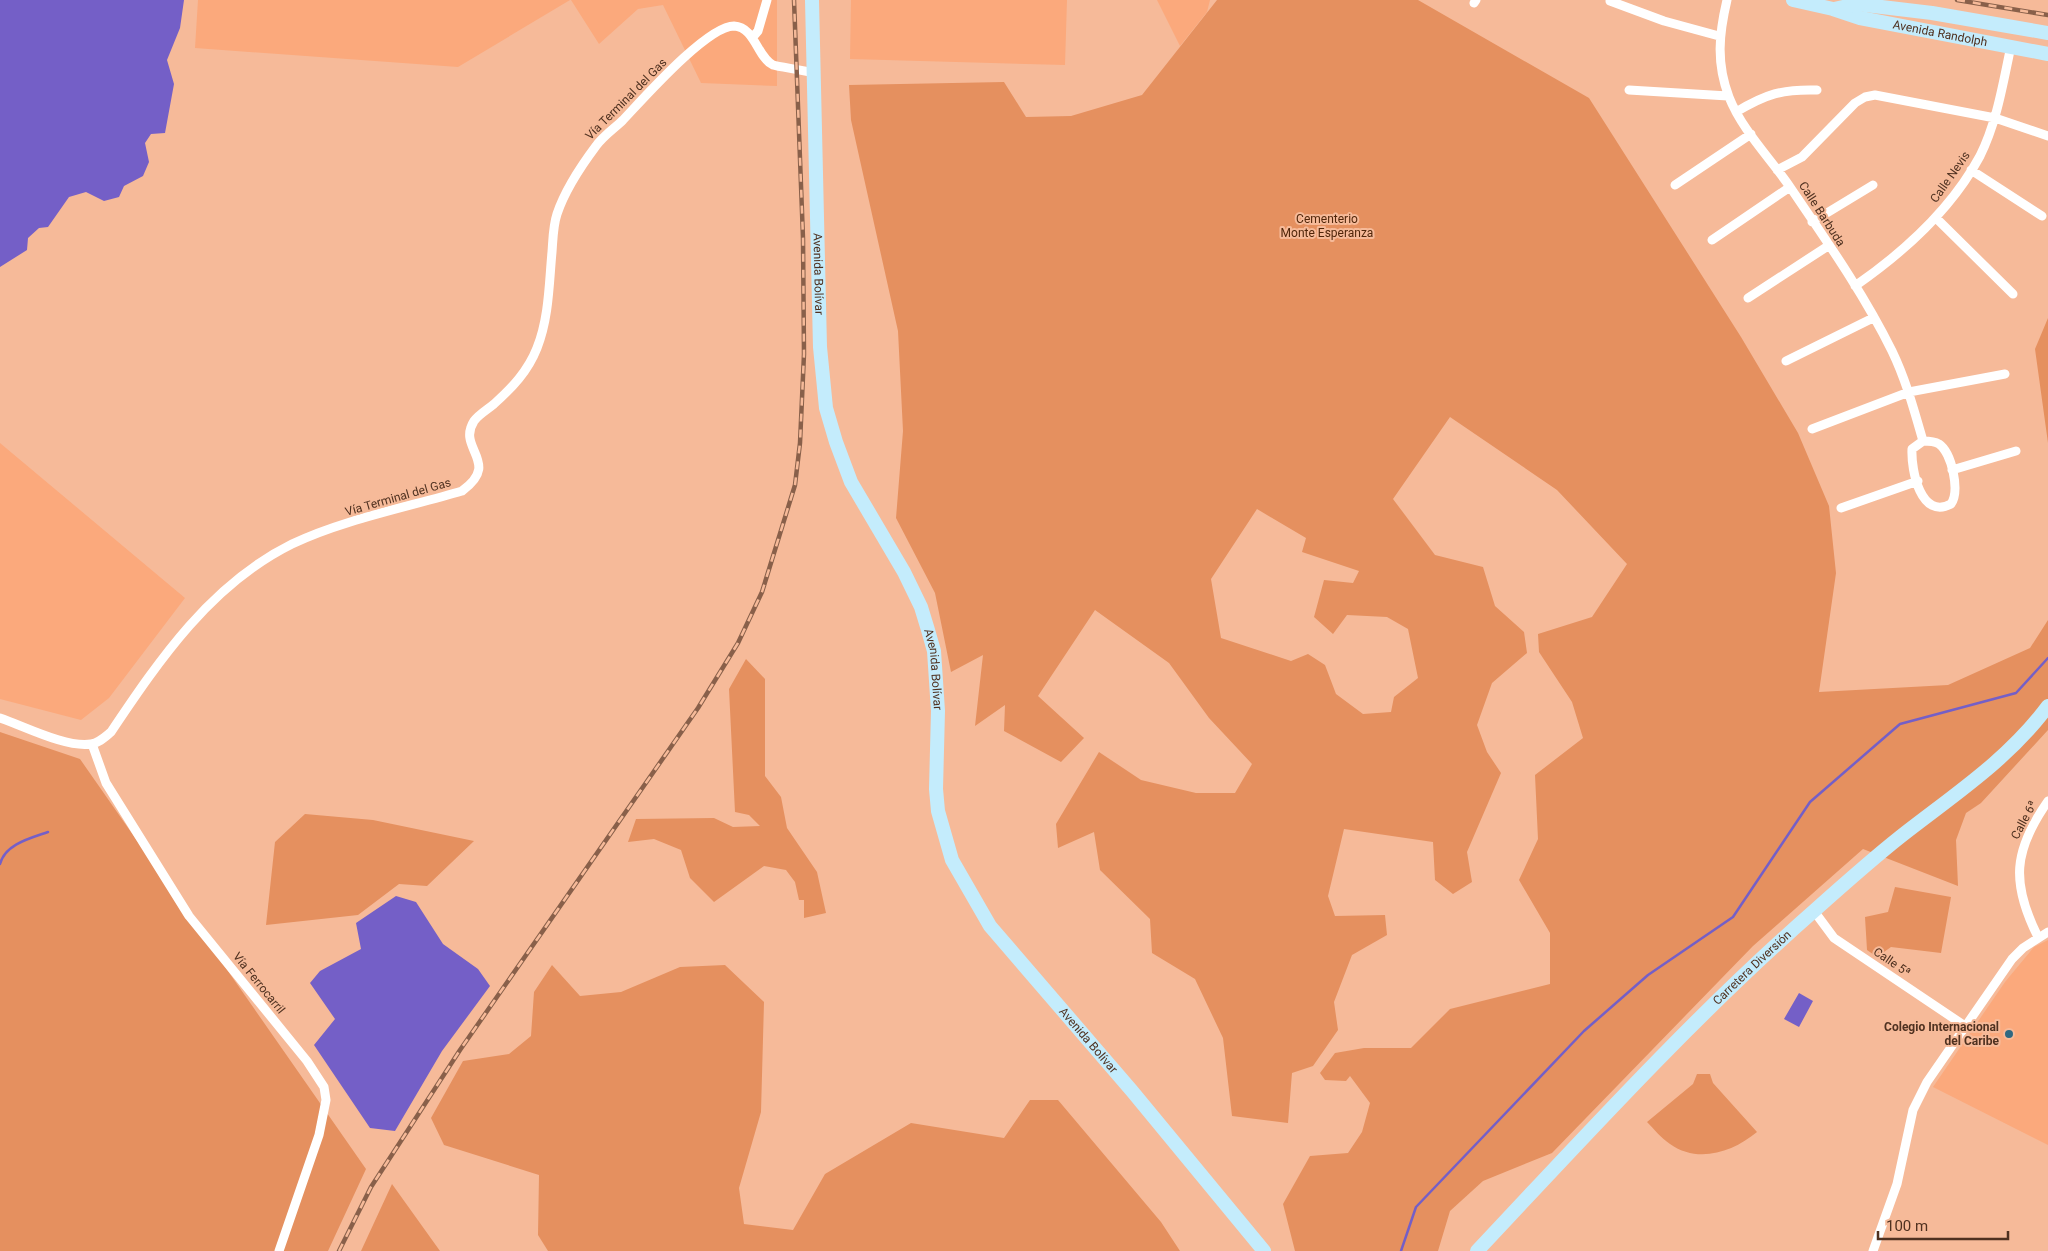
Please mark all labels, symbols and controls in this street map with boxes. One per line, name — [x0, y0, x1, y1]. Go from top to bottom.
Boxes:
street label: Avenida Randolph — [1892, 17, 1989, 49]
street label: Vía Terminal del Gas — [582, 55, 670, 143]
street label: Calle Nevis — [1927, 149, 1973, 205]
street label: Calle Barbuda — [1796, 179, 1848, 249]
park label: Cementerio Monte Esperanza — [1281, 212, 1373, 240]
street label: Avenida Bolívar — [810, 233, 826, 315]
street label: Vía Terminal del Gas — [344, 475, 452, 519]
street label: Avenida Bolívar — [921, 627, 945, 711]
street label: Calle 6ª — [2008, 798, 2040, 842]
street label: Carretera Diversión — [1710, 928, 1794, 1008]
street label: Calle 5ª — [1871, 945, 1913, 979]
street label: Vía Ferrocarril — [230, 950, 288, 1016]
street label: Avenida Bolívar — [1056, 1005, 1120, 1076]
place label: Colegio Internacional del Caribe — [1884, 1020, 2000, 1048]
marker: Colegio Internacional del Caribe — [2003, 1028, 2015, 1040]
scale bar — [1878, 1208, 2008, 1240]
text: 100 m — [1886, 1217, 1928, 1235]

